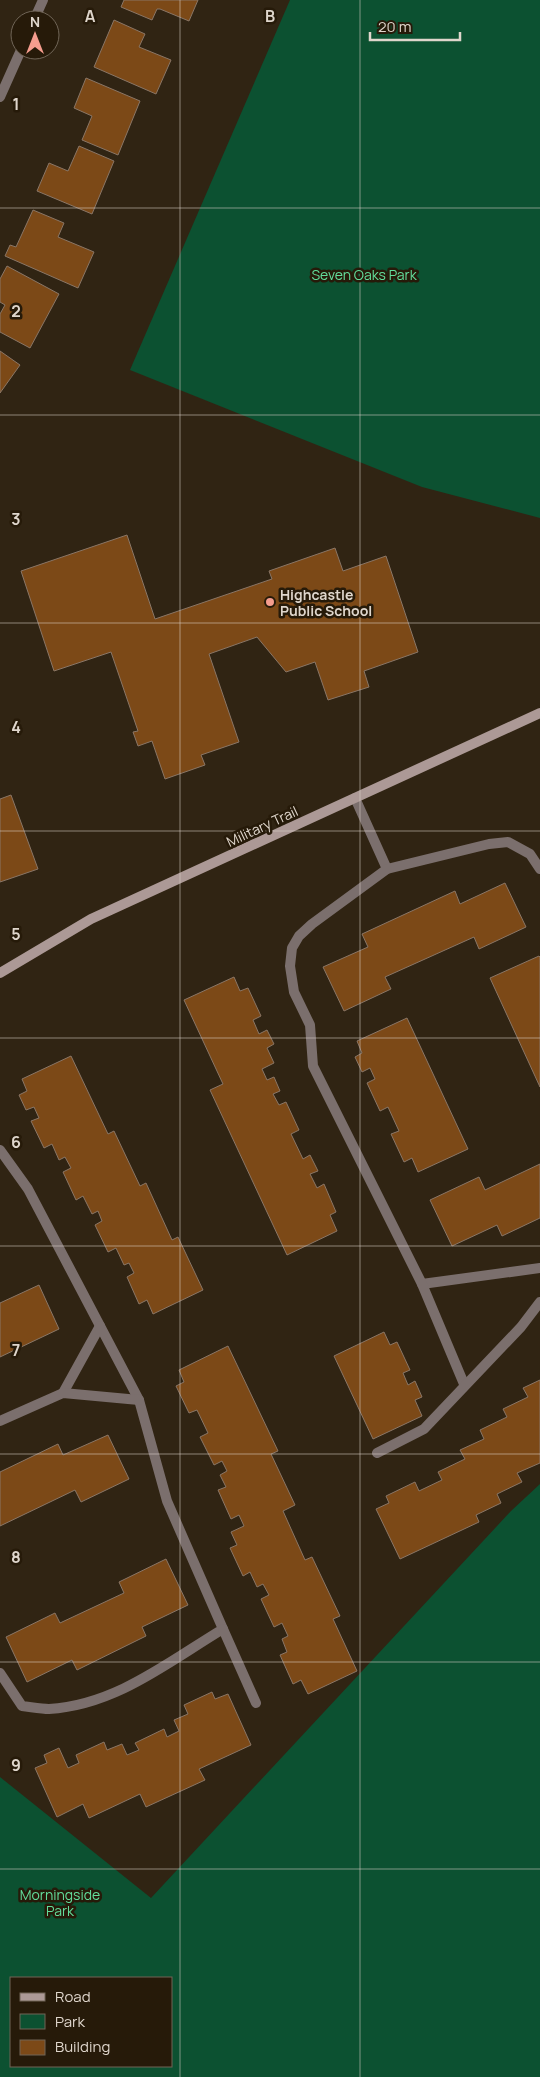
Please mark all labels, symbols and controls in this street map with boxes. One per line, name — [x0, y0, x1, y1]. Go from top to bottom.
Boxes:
text: A — [85, 5, 96, 27]
text: B — [265, 5, 275, 27]
north arrow — [10, 10, 60, 60]
scale bar — [370, 10, 460, 42]
text: N — [30, 12, 40, 31]
text: 20 m — [378, 16, 411, 37]
text: 1 — [12, 93, 20, 115]
park label: Seven Oaks Park — [311, 265, 418, 284]
text: 2 — [11, 300, 21, 322]
text: 3 — [11, 508, 21, 530]
place label: Highcastle Public School — [280, 585, 372, 620]
marker: Highcastle Public School — [264, 596, 276, 608]
text: 4 — [11, 716, 21, 738]
street label: Military Trail — [223, 801, 301, 851]
text: 5 — [11, 923, 21, 945]
text: 6 — [11, 1131, 21, 1153]
text: 7 — [12, 1339, 20, 1361]
text: 8 — [11, 1546, 21, 1568]
text: 9 — [11, 1754, 21, 1776]
park label: Morningside Park — [20, 1885, 100, 1920]
legend — [10, 1977, 172, 2067]
text: Road — [55, 1986, 91, 2007]
text: Park — [55, 2011, 85, 2032]
text: Building — [55, 2036, 110, 2057]

